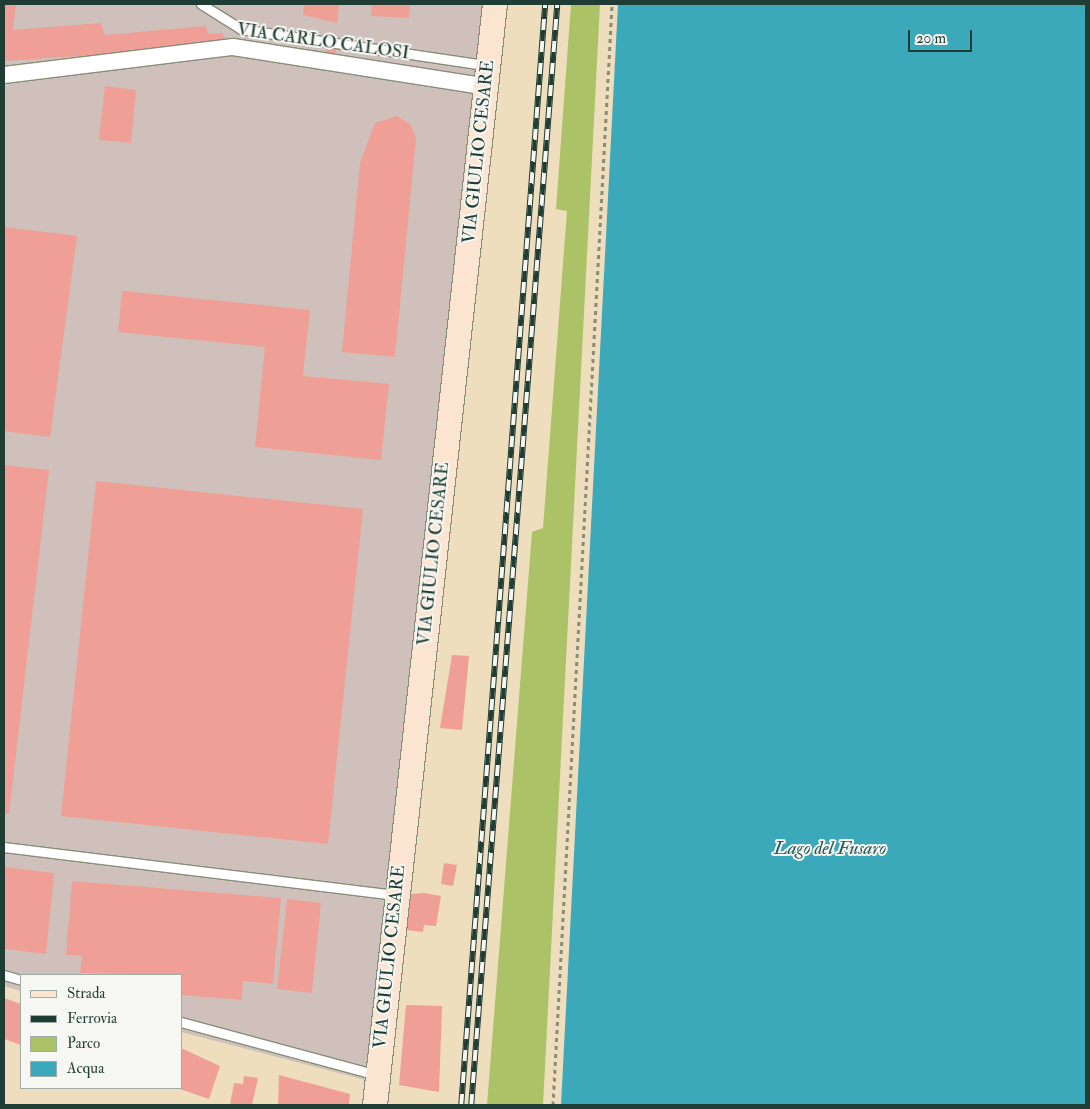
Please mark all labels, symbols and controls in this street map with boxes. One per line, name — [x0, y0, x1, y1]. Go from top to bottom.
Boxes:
street label: VIA CARLO CALOSI — [235, 19, 411, 65]
scale bar — [910, 20, 974, 52]
text: 20 m — [916, 29, 946, 48]
street label: VIA GIULIO CESARE — [459, 59, 499, 245]
street label: VIA GIULIO CESARE — [414, 461, 454, 647]
water label: Lago del Fusaro — [774, 838, 886, 860]
street label: VIA GIULIO CESARE — [370, 864, 410, 1050]
legend — [20, 974, 182, 1089]
text: Strada — [67, 984, 106, 1003]
text: Ferrovia — [67, 1009, 117, 1028]
text: Parco — [67, 1034, 100, 1053]
text: Acqua — [67, 1059, 104, 1078]

